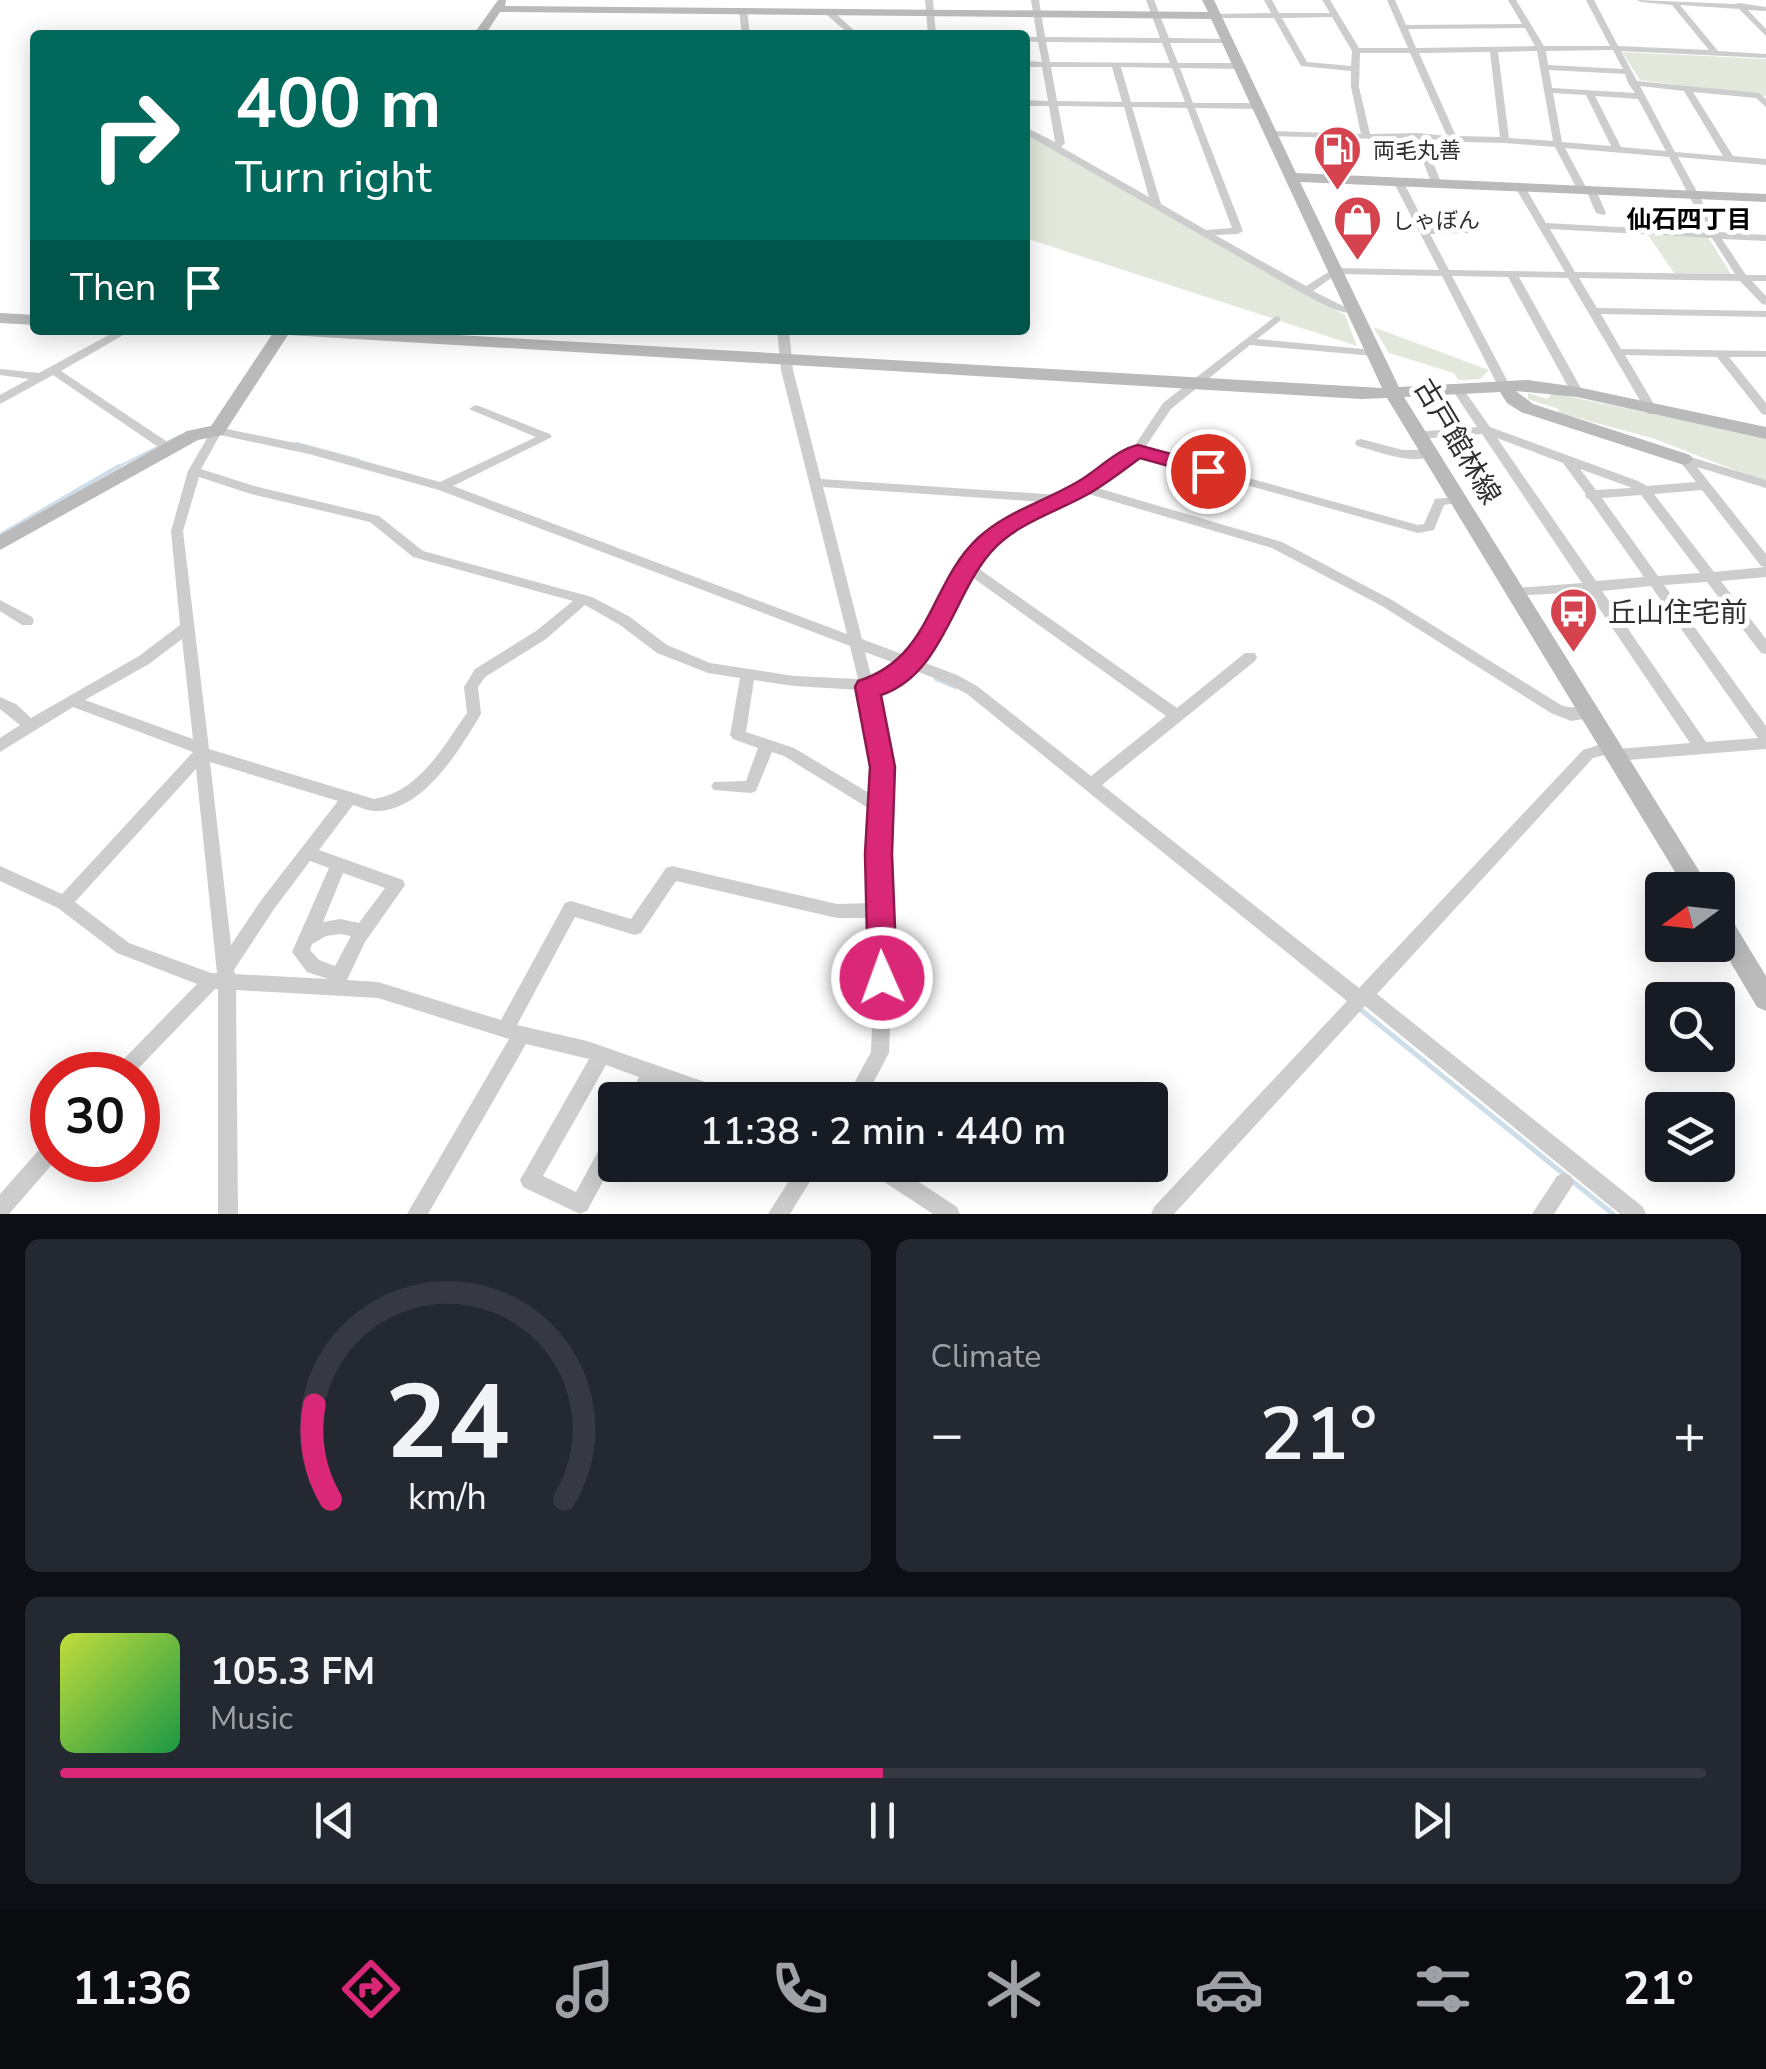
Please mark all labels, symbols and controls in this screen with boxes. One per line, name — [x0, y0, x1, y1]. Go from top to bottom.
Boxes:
text: 400 m — [235, 56, 441, 152]
icon: right — [70, 70, 200, 200]
fuel station icon: 両毛丸善 — [1312, 124, 1364, 192]
place label: 両毛丸善 — [1373, 136, 1461, 166]
text: Turn right — [235, 147, 432, 208]
shop icon: しゃぼん — [1331, 194, 1383, 262]
district label: 仙石四丁目 — [1626, 203, 1752, 237]
place label: しゃぼん — [1392, 206, 1480, 236]
icon: arrive — [176, 260, 231, 315]
text: Then — [70, 262, 156, 313]
street label: 古戸館林線 — [1405, 372, 1509, 511]
pin — [1166, 429, 1251, 514]
icon: arrive — [1181, 444, 1236, 499]
bus stop icon: 丘山住宅前 — [1547, 586, 1599, 654]
place label: 丘山住宅前 — [1608, 594, 1748, 632]
north arrow — [1645, 872, 1735, 962]
map controls — [1645, 872, 1735, 1182]
position arrow — [830, 926, 934, 1030]
button: search — [1645, 982, 1735, 1072]
speed limit sign: 30 — [30, 1052, 160, 1182]
button: layers — [1645, 1092, 1735, 1182]
text: 11:38 · 2 min · 440 m — [700, 1106, 1066, 1157]
text: Climate — [931, 1335, 1041, 1378]
text: 24 — [385, 1352, 510, 1494]
text: 21° — [1259, 1383, 1377, 1485]
text: − — [931, 1397, 964, 1472]
text: + — [1673, 1397, 1706, 1472]
text: km/h — [408, 1473, 487, 1522]
text: 105.3 FM — [210, 1646, 375, 1697]
text: Music — [210, 1697, 293, 1740]
icon: previous — [307, 1793, 362, 1848]
icon: pause — [855, 1793, 910, 1848]
icon: next — [1404, 1793, 1459, 1848]
icon: directions — [336, 1954, 406, 2024]
icon: music — [550, 1954, 620, 2024]
icon: phone — [765, 1954, 835, 2024]
icon: climate — [979, 1954, 1049, 2024]
icon: car — [1194, 1954, 1264, 2024]
icon: filters — [1408, 1954, 1478, 2024]
text: 11:36 — [72, 1959, 191, 2020]
text: 21° — [1623, 1959, 1694, 2020]

